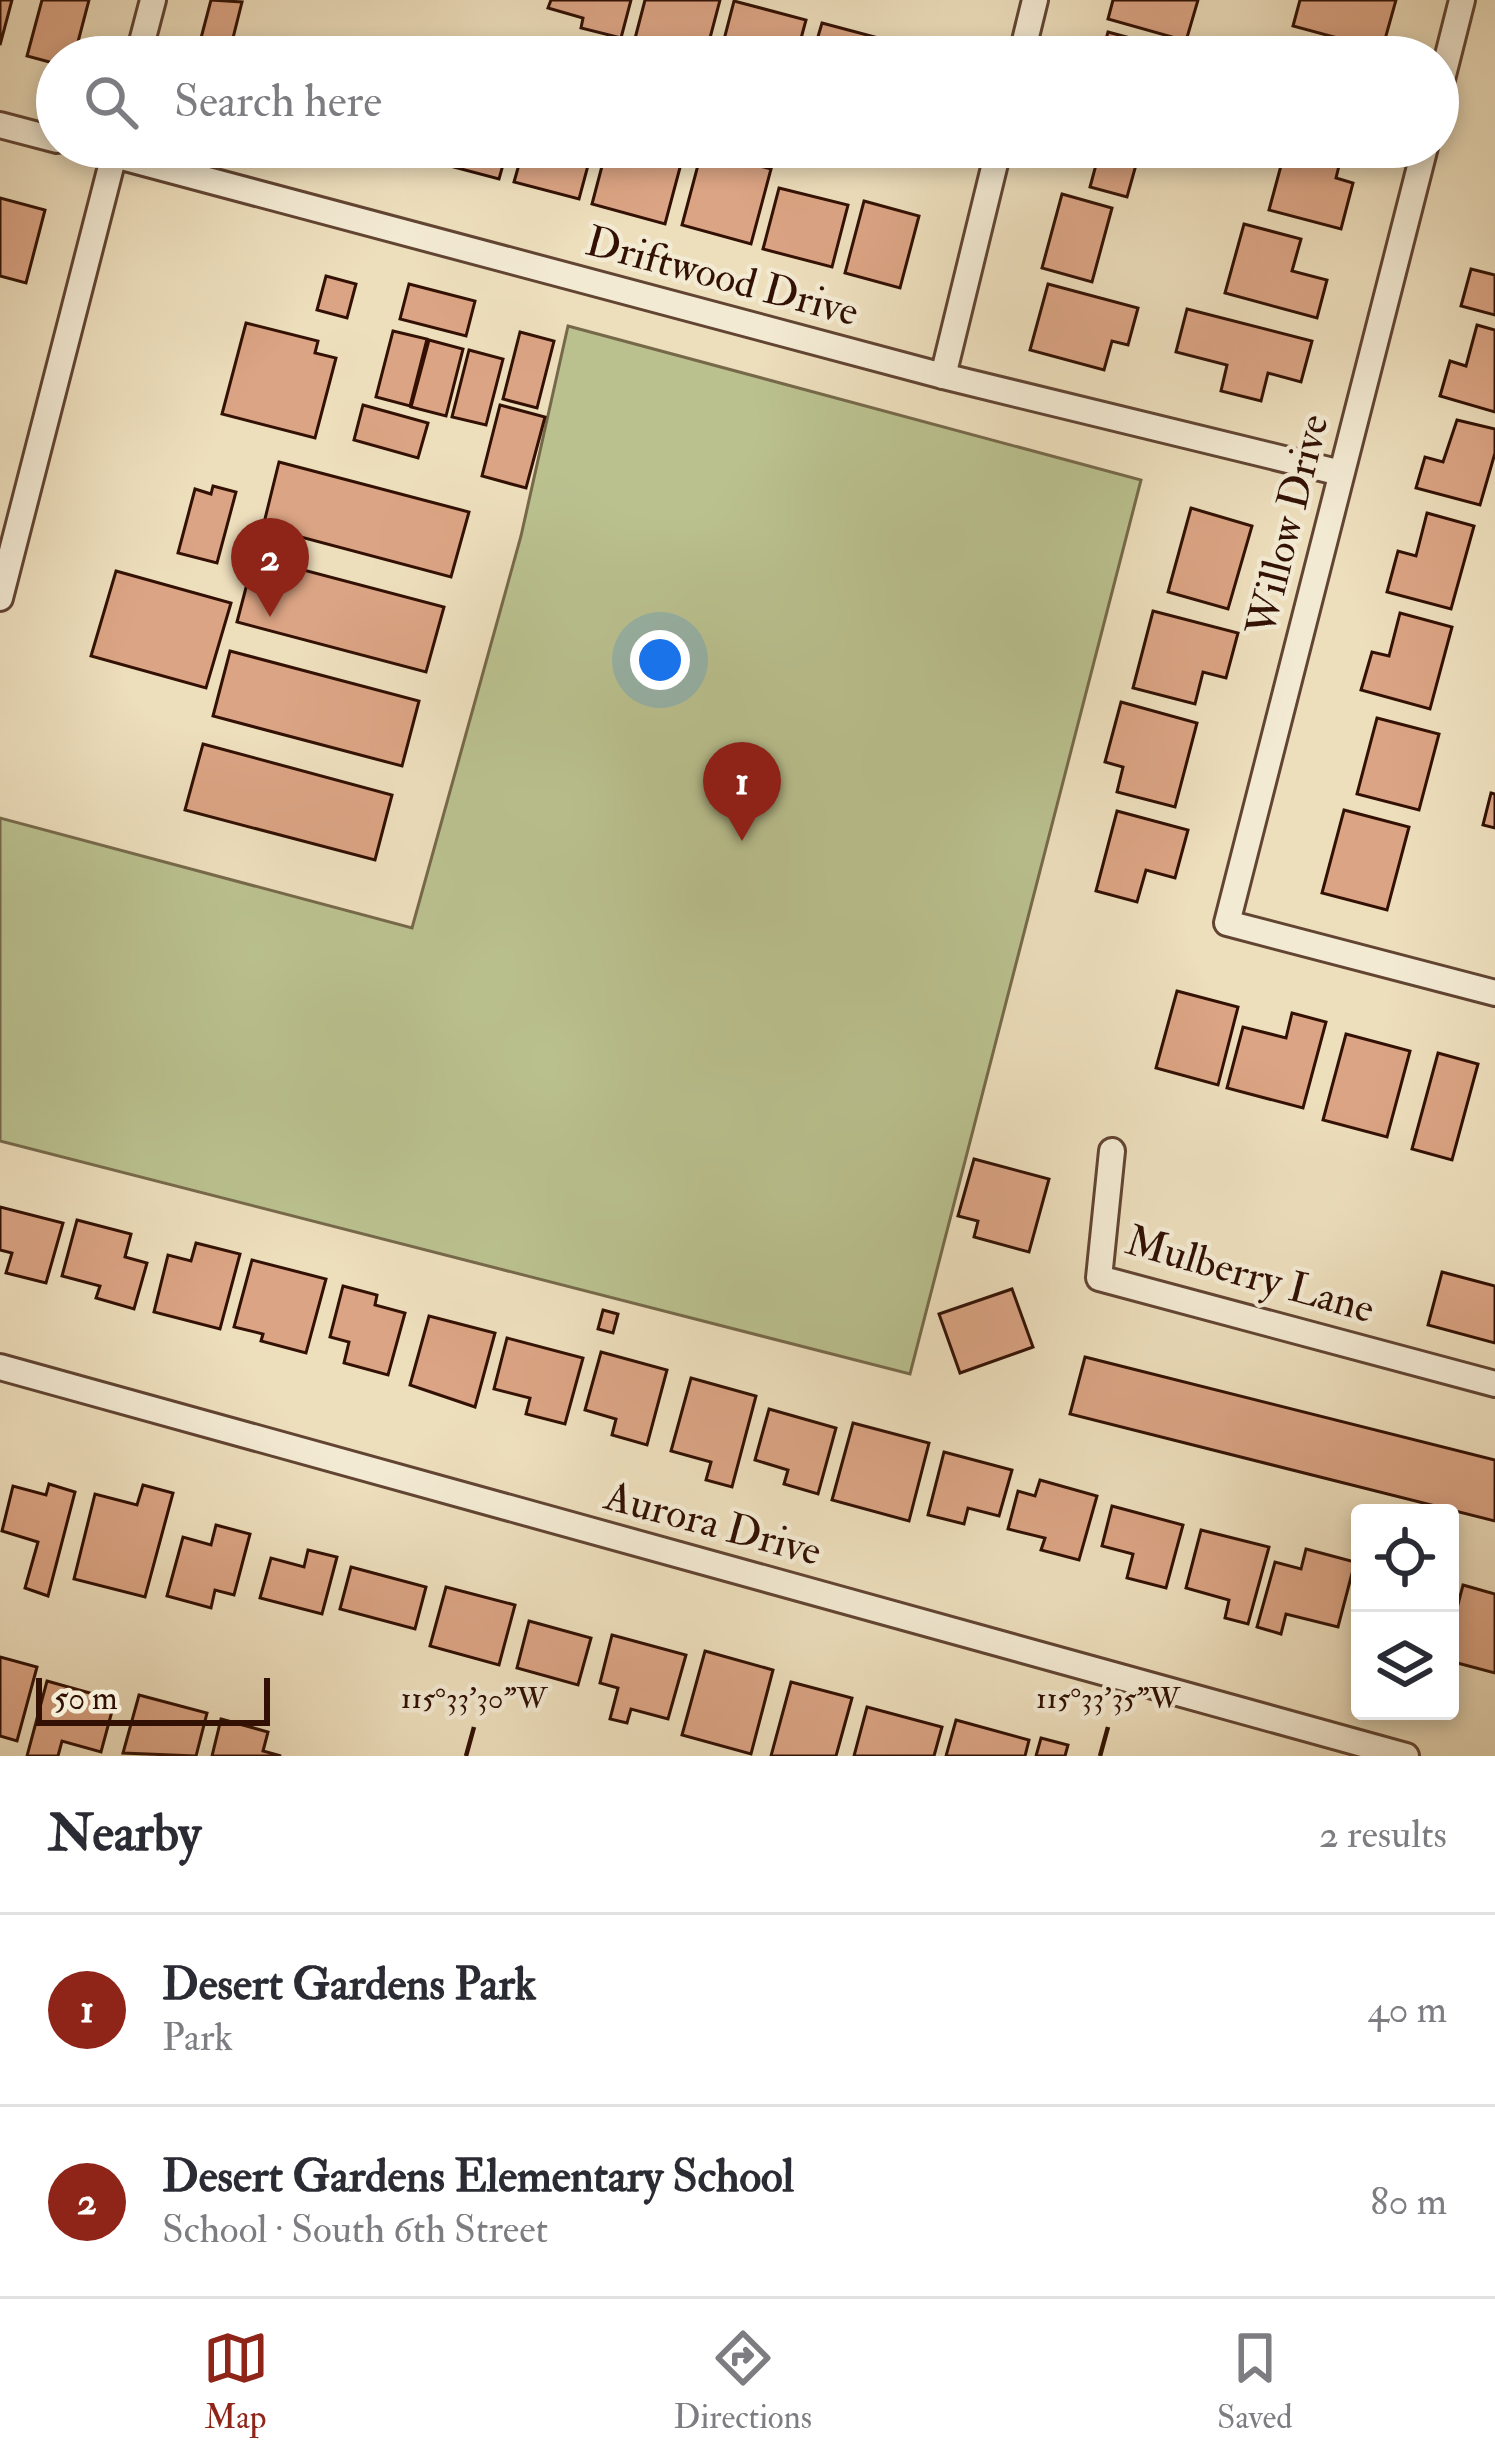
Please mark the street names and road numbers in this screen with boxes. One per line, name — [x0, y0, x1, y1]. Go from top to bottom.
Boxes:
street label: Driftwood Drive — [580, 216, 864, 338]
street label: Willow Drive — [1235, 409, 1341, 642]
street label: Mulberry Lane — [1120, 1215, 1380, 1335]
street label: Aurora Drive — [598, 1470, 827, 1578]

